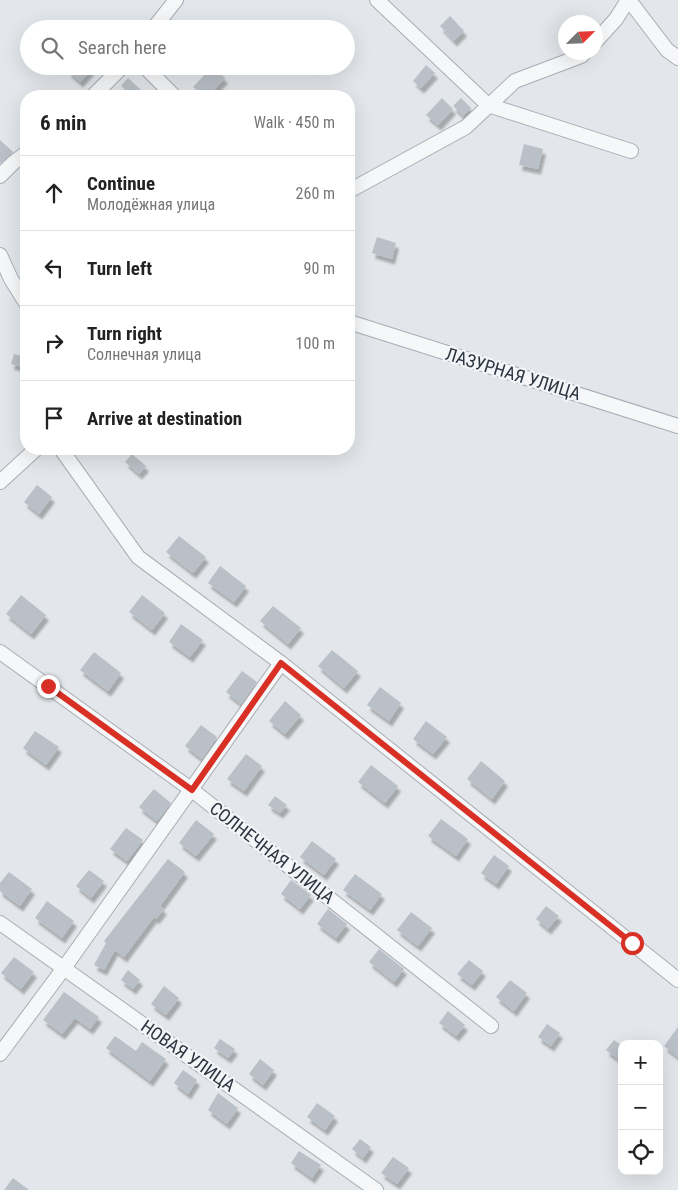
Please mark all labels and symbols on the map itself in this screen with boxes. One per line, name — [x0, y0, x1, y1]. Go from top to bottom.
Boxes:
north arrow — [558, 15, 603, 60]
street label: ЛАЗУРНАЯ УЛИЦА — [443, 343, 584, 404]
route end — [37, 675, 60, 698]
street label: СОЛНЕЧНАЯ УЛИЦА — [206, 797, 339, 908]
route start — [621, 932, 644, 955]
street label: НОВАЯ УЛИЦА — [137, 1015, 240, 1096]

